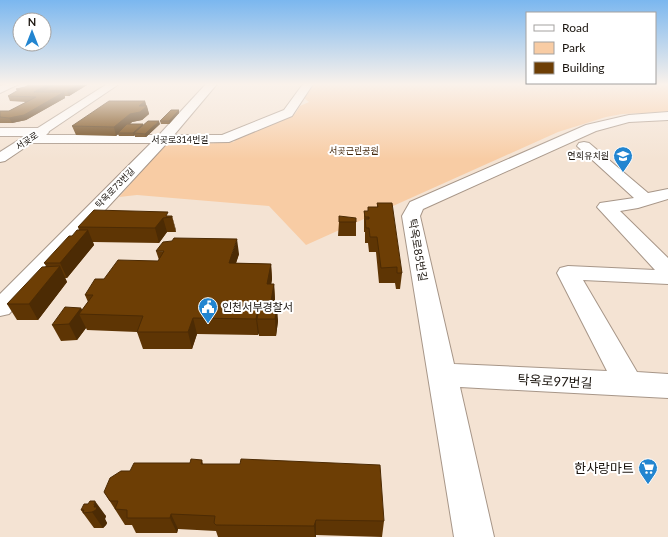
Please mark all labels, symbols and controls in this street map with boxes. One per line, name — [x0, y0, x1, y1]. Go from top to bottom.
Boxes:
north arrow — [12, 12, 52, 52]
legend — [526, 12, 656, 84]
text: N — [28, 15, 36, 28]
text: Road — [562, 20, 589, 35]
text: Park — [562, 40, 586, 55]
text: Building — [562, 60, 605, 75]
street label: 서곶로 — [13, 129, 40, 152]
street label: 서곶로314번길 — [151, 134, 209, 145]
park label: 서곶근린공원 — [329, 145, 379, 156]
school or university icon: 연희유치원 — [612, 145, 634, 173]
place label: 연희유치원 — [568, 150, 609, 161]
street label: 탁옥로73번길 — [93, 165, 137, 210]
street label: 탁옥로85번길 — [407, 218, 430, 282]
public building icon: 인천서부경찰서 — [197, 296, 219, 324]
place label: 인천서부경찰서 — [222, 300, 293, 313]
street label: 탁옥로97번길 — [517, 371, 593, 391]
supermarket icon: 한사랑마트 — [637, 457, 659, 485]
place label: 한사랑마트 — [574, 460, 634, 476]

